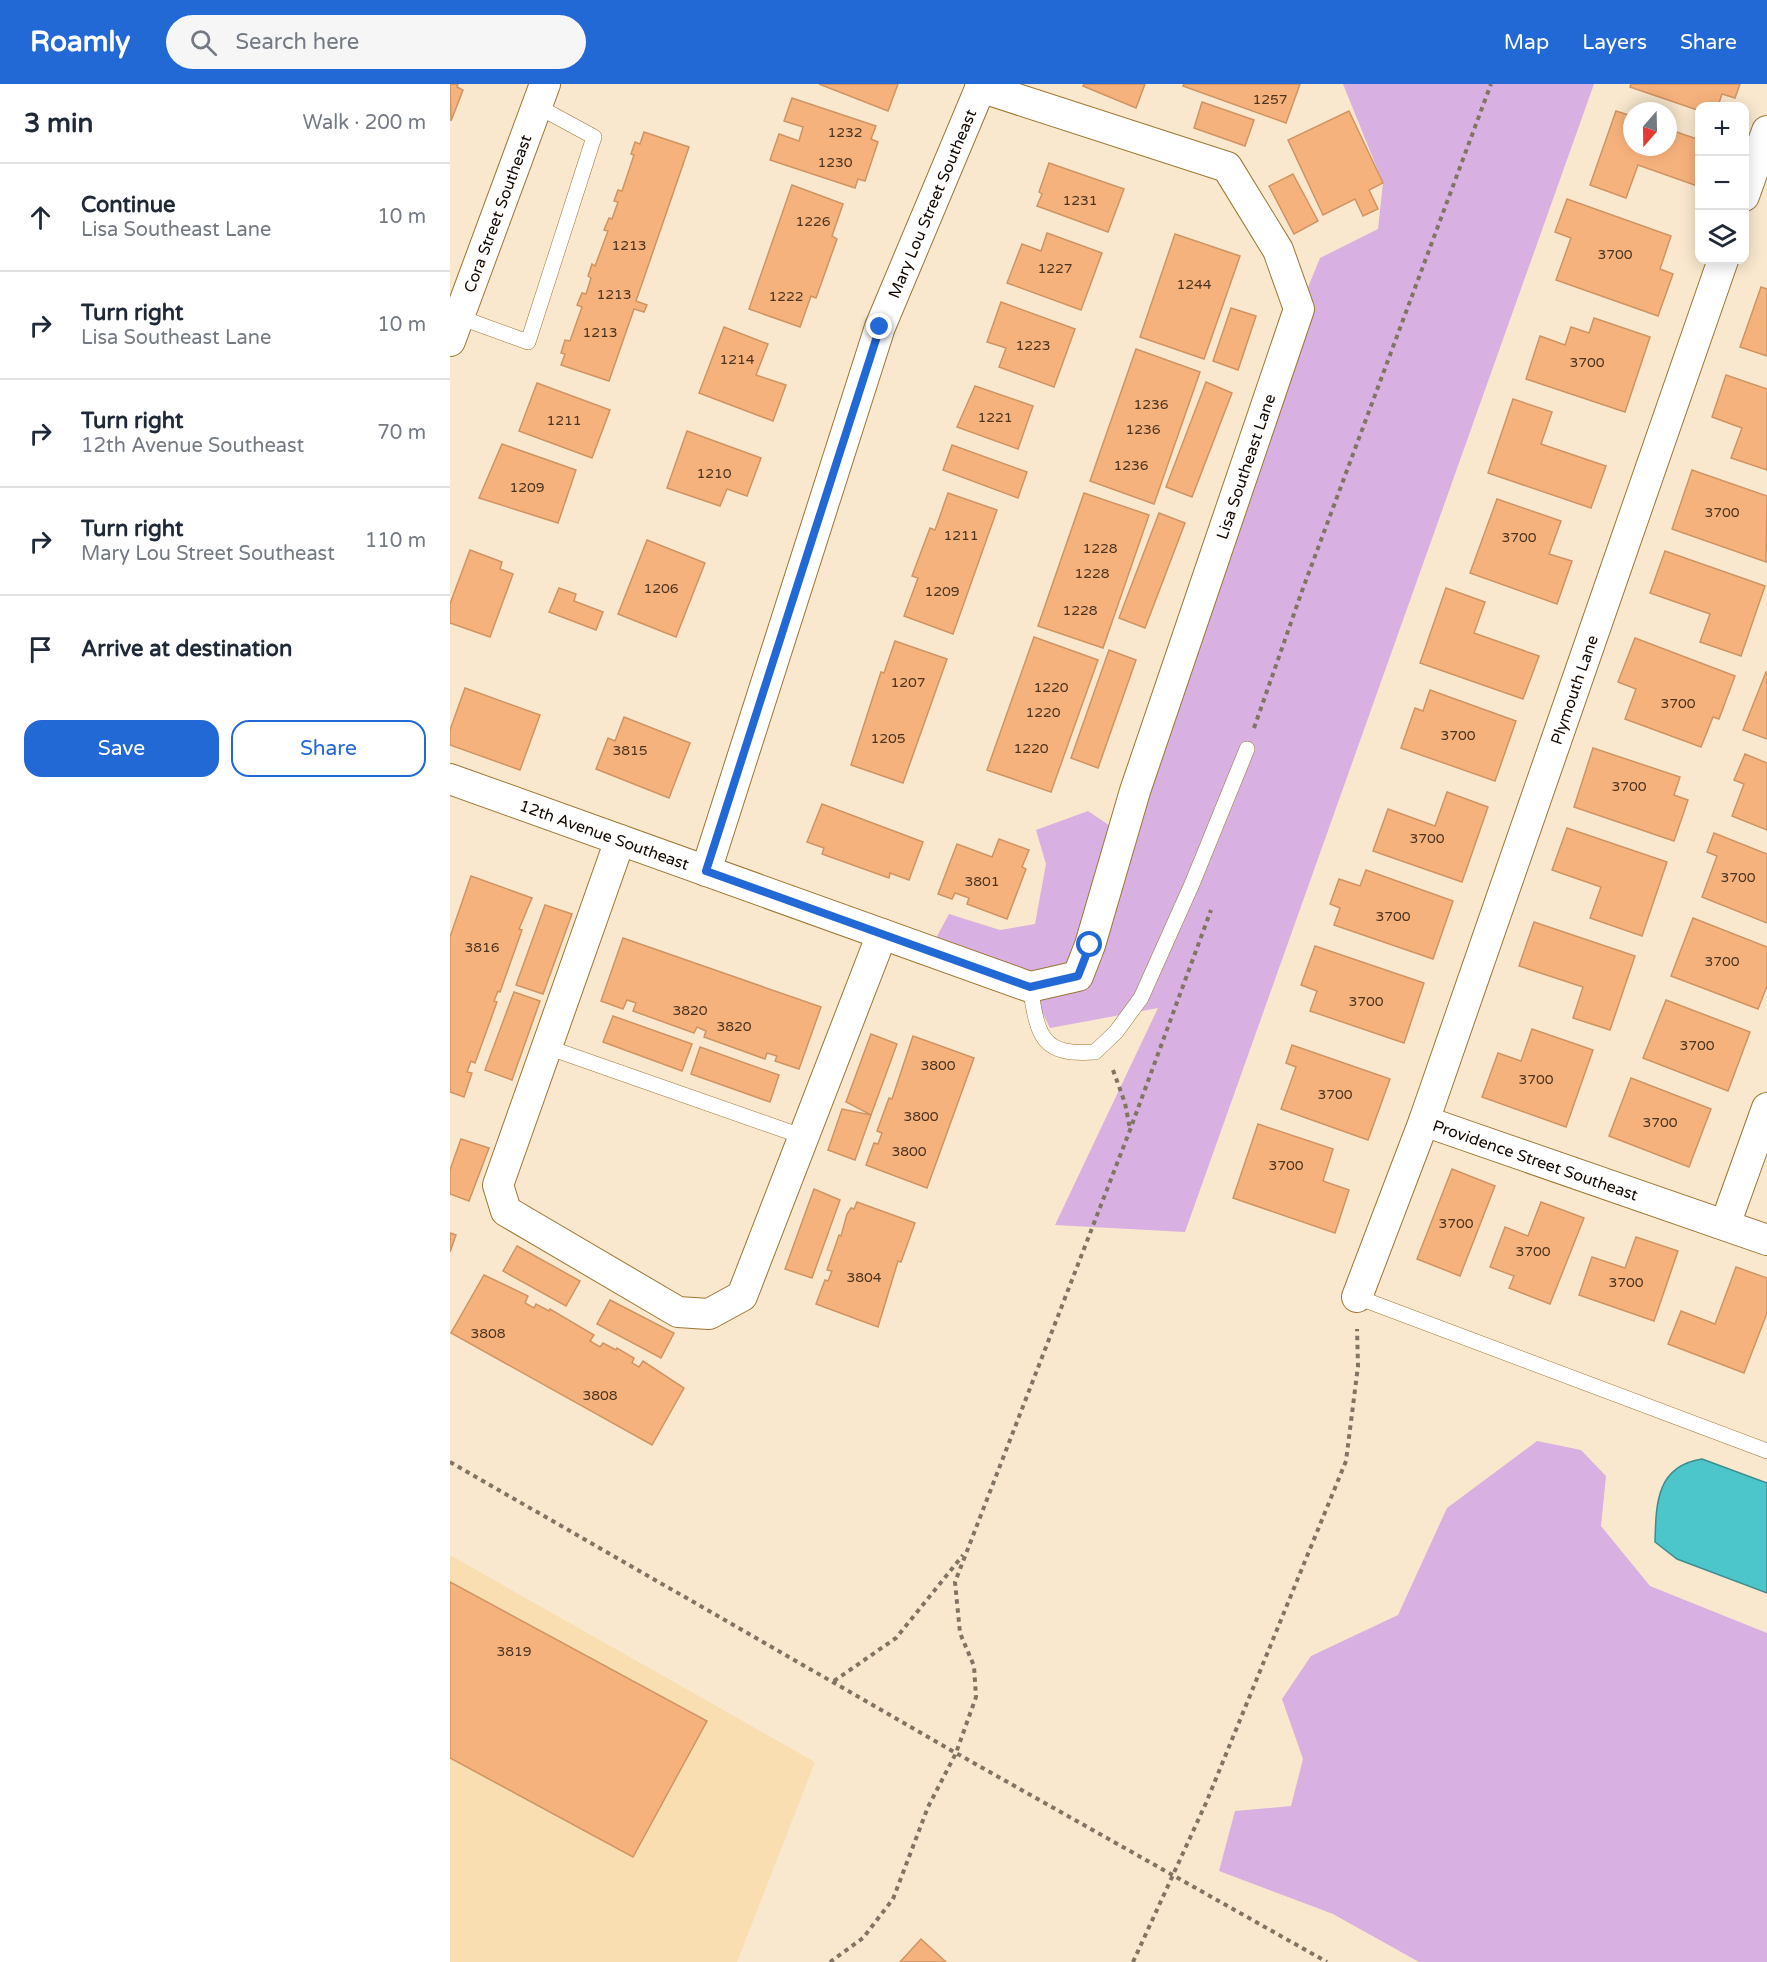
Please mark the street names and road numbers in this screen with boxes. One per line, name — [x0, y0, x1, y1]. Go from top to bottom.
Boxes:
street label: Mary Lou Street Southeast — [884, 106, 981, 302]
street label: Cora Street Southeast — [460, 132, 536, 296]
street label: Lisa Southeast Lane — [1212, 391, 1280, 542]
street label: Plymouth Lane — [1547, 633, 1603, 747]
street label: 12th Avenue Southeast — [517, 796, 692, 875]
street label: Providence Street Southeast — [1430, 1116, 1641, 1206]

